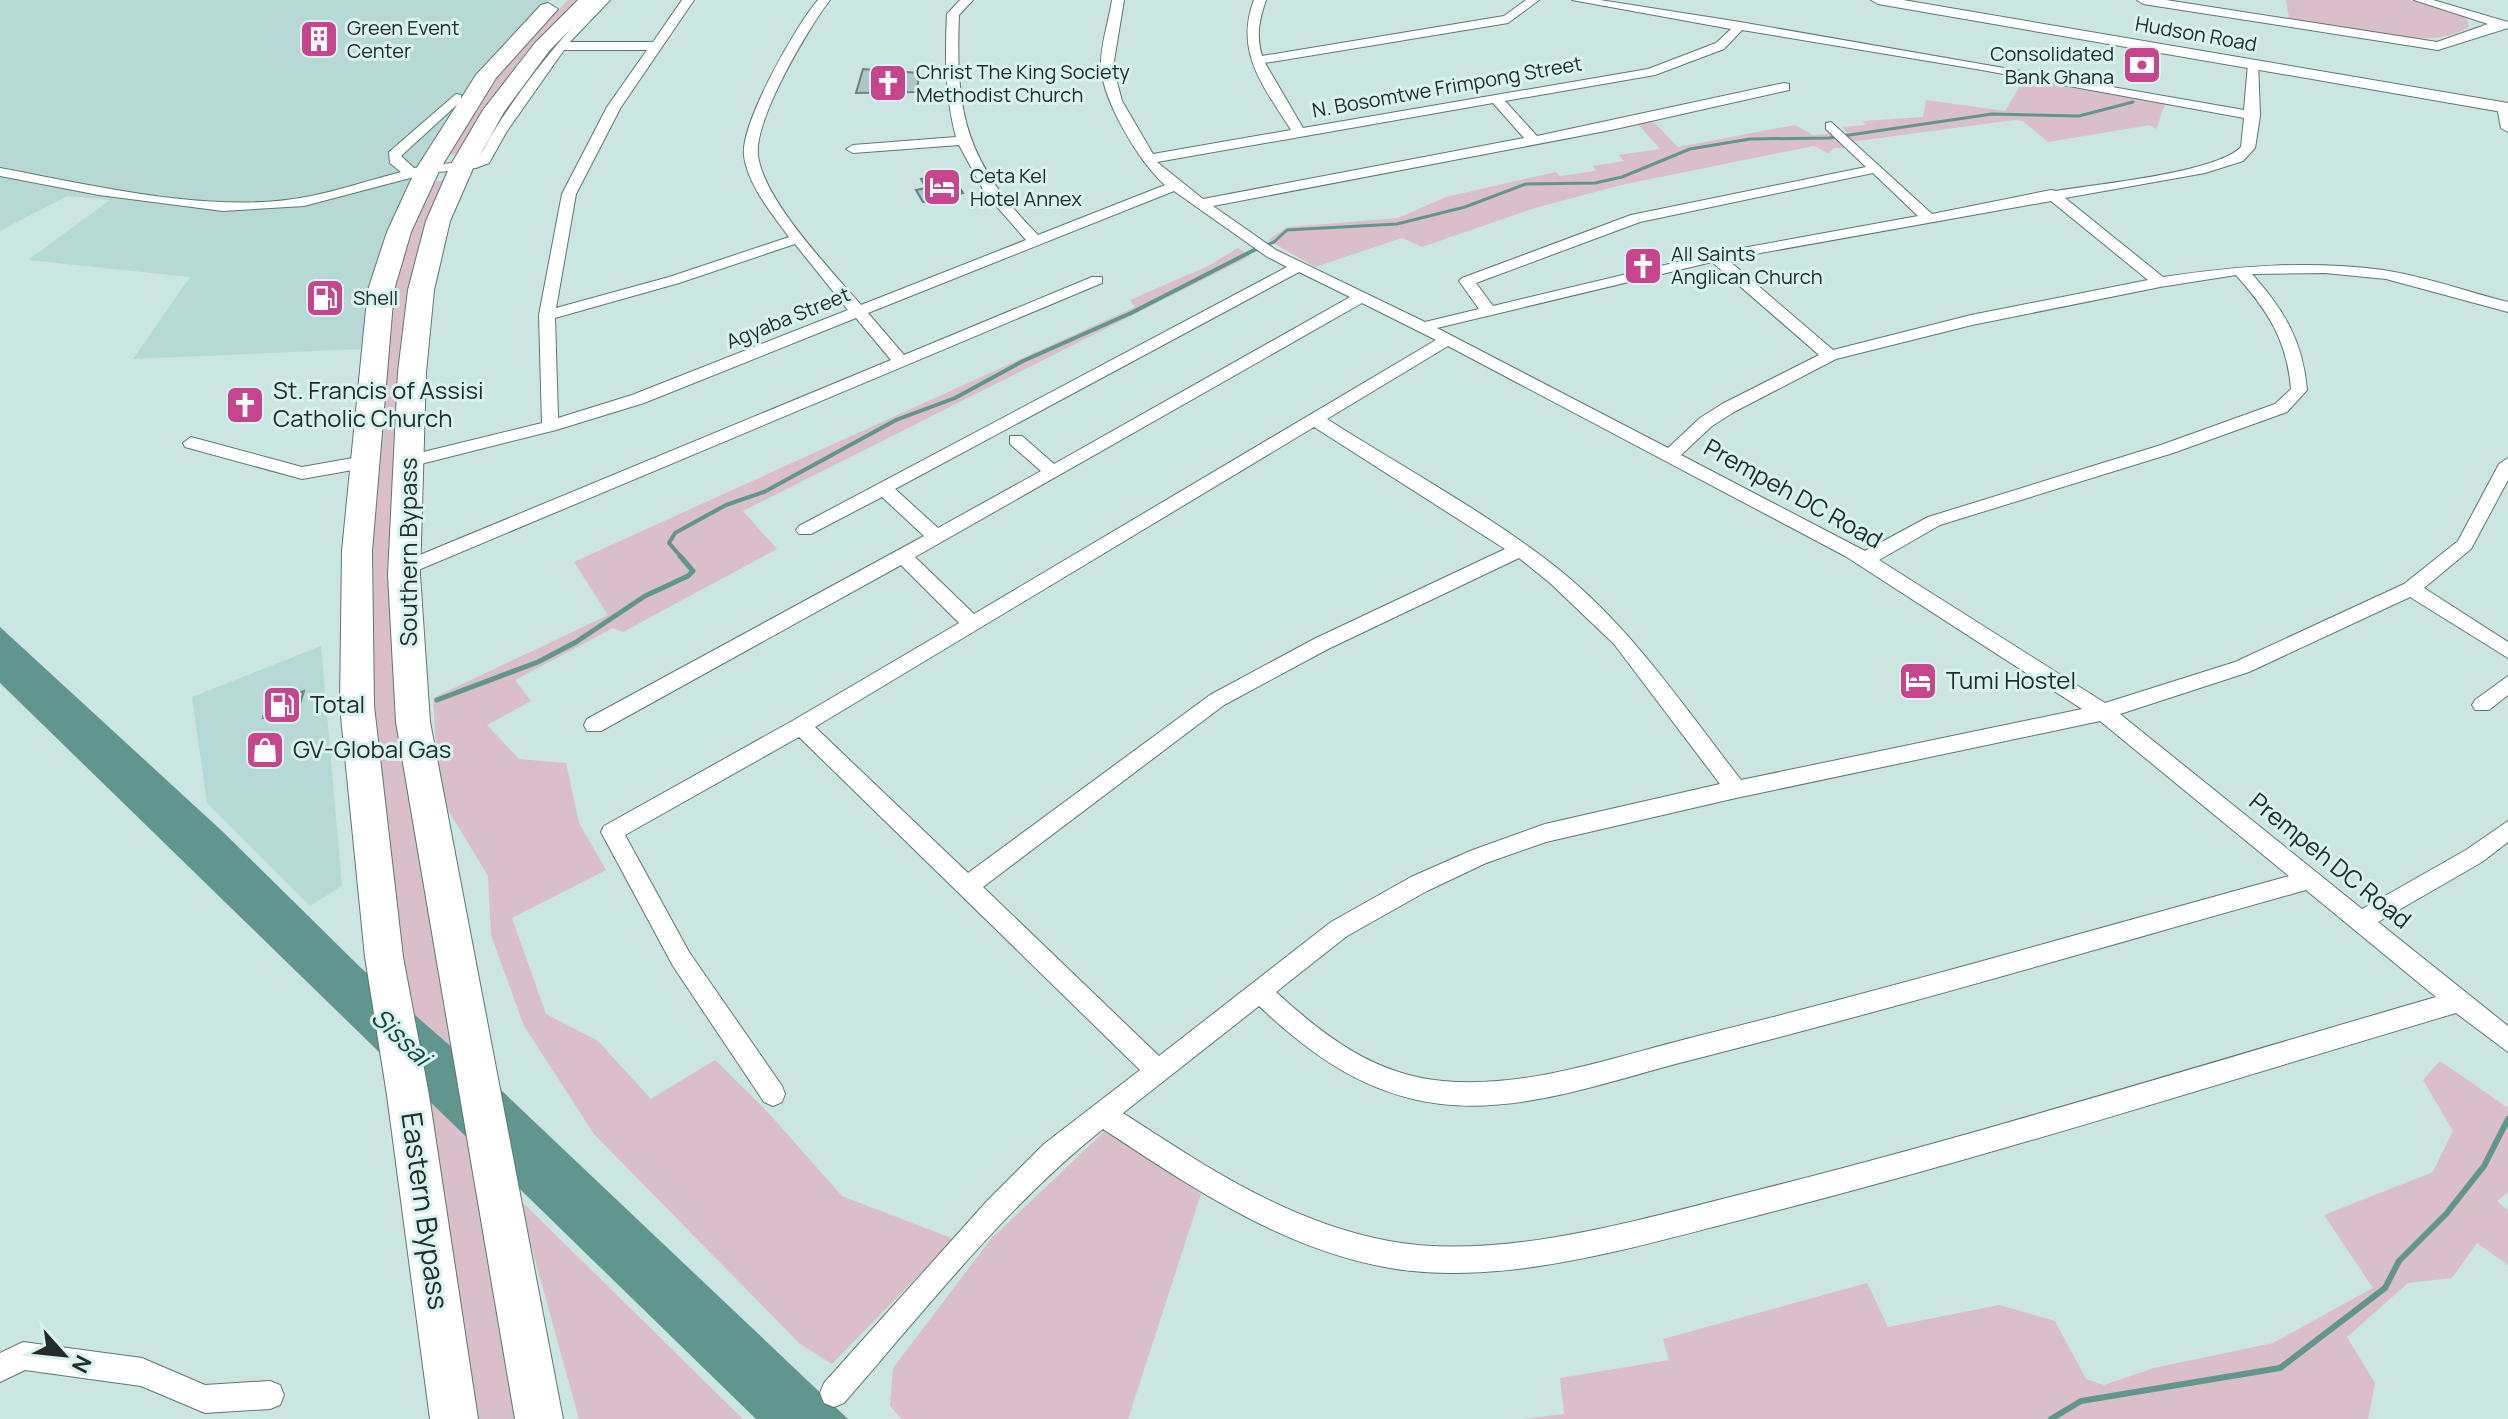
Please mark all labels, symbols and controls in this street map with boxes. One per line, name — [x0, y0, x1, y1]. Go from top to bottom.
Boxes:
street label: Hudson Road — [2133, 10, 2259, 57]
place label: Green Event Center — [347, 14, 460, 64]
building icon: Green Event Center — [298, 18, 340, 60]
place label: Consolidated Bank Ghana — [1990, 40, 2114, 90]
bank icon: Consolidated Bank Ghana — [2121, 44, 2163, 86]
street label: N. Bosomtwe Frimpong Street — [1310, 49, 1584, 124]
place label: Christ The King Society Methodist Church — [916, 58, 1130, 108]
church icon: Christ The King Society Methodist Church — [867, 62, 909, 104]
place label: Ceta Kel Hotel Annex — [970, 162, 1082, 212]
hotel icon: Ceta Kel Hotel Annex — [921, 166, 963, 208]
place label: All Saints Anglican Church — [1671, 240, 1823, 290]
church icon: All Saints Anglican Church — [1622, 245, 1664, 287]
fuel station icon: Shell — [304, 277, 346, 319]
street label: Agyaba Street — [722, 280, 854, 355]
place label: Shell — [353, 284, 398, 311]
place label: St. Francis of Assisi Catholic Church — [273, 373, 484, 434]
church icon: St. Francis of Assisi Catholic Church — [224, 384, 266, 426]
street label: Prempeh DC Road — [1699, 430, 1889, 555]
street label: Southern Bypass — [391, 458, 424, 646]
hotel icon: Tumi Hostel — [1897, 660, 1939, 702]
place label: Tumi Hostel — [1946, 663, 2076, 696]
fuel station icon: Total — [261, 684, 303, 726]
place label: Total — [310, 687, 365, 720]
shop icon: GV-Global Gas — [244, 729, 286, 771]
place label: GV-Global Gas — [293, 732, 451, 765]
street label: Prempeh DC Road — [2243, 784, 2419, 935]
water label: Sissai — [364, 999, 441, 1076]
street label: Eastern Bypass — [393, 1110, 459, 1312]
north arrow — [24, 1315, 104, 1395]
text: N — [65, 1350, 99, 1378]

